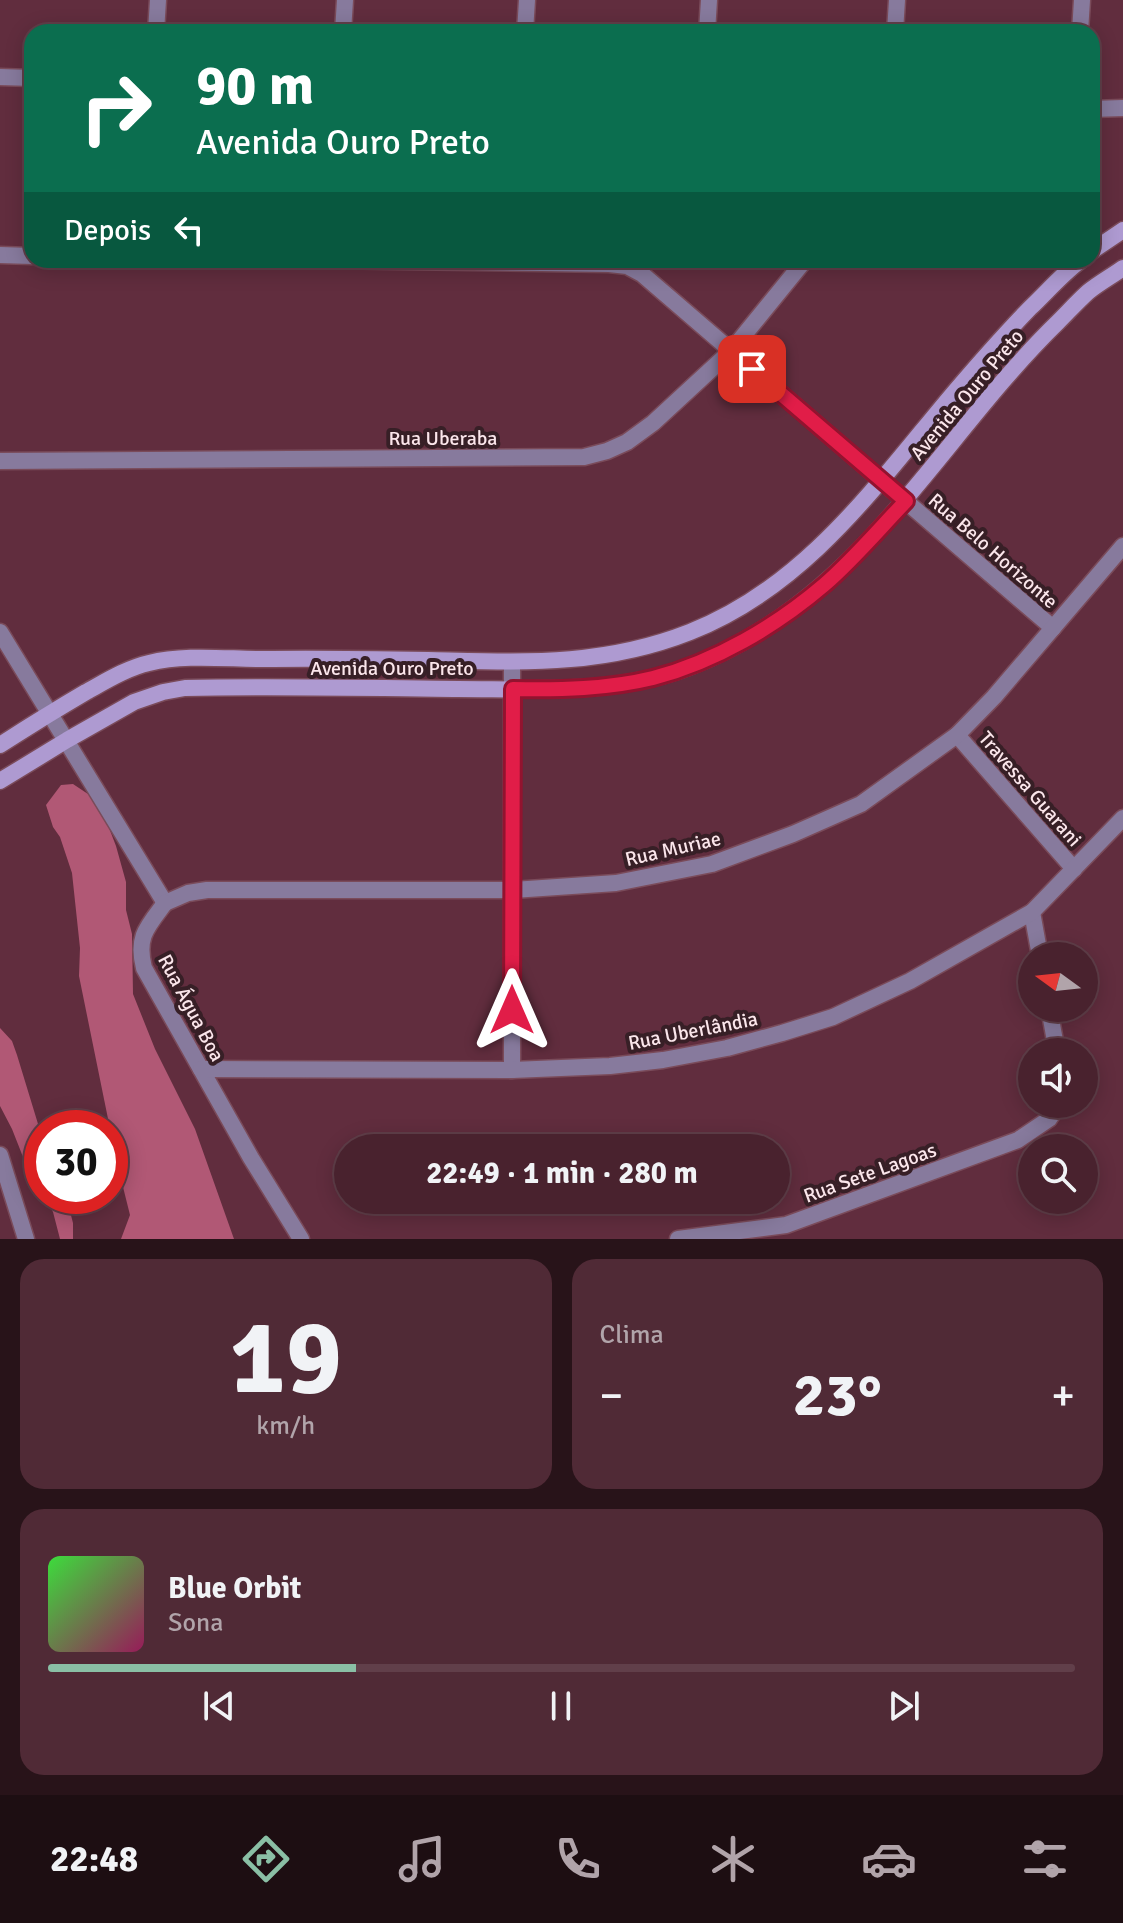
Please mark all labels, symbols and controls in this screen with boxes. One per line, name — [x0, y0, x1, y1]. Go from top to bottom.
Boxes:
text: 90 m — [196, 51, 314, 120]
icon: right — [64, 56, 168, 160]
text: Avenida Ouro Preto — [196, 120, 490, 165]
icon: left — [167, 208, 211, 252]
text: Depois — [64, 212, 151, 249]
street label: Avenida Ouro Preto — [905, 324, 1029, 466]
pin — [718, 335, 786, 403]
icon: arrive — [730, 347, 774, 391]
street label: Rua Uberaba — [388, 426, 498, 451]
street label: Rua Belo Horizonte — [923, 488, 1063, 614]
street label: Avenida Ouro Preto — [310, 656, 474, 681]
street label: Travessa Guarani — [973, 726, 1087, 852]
street label: Rua Muriae — [623, 826, 723, 872]
north arrow — [1018, 942, 1098, 1022]
map controls — [1018, 942, 1098, 1214]
street label: Rua Água Boa — [152, 950, 230, 1066]
position arrow — [470, 968, 554, 1052]
street label: Rua Uberlândia — [626, 1006, 760, 1056]
button: sound — [1018, 1038, 1098, 1118]
speed limit sign: 30 — [24, 1110, 128, 1214]
button: search — [1018, 1134, 1098, 1214]
street label: Rua Sete Lagoas — [800, 1137, 940, 1209]
text: 22:49 · 1 min · 280 m — [426, 1155, 698, 1192]
text: 19 — [230, 1294, 342, 1422]
text: Clima — [600, 1319, 664, 1351]
text: 23° — [793, 1359, 882, 1433]
text: − — [600, 1369, 623, 1423]
text: + — [1051, 1369, 1075, 1423]
text: km/h — [256, 1410, 315, 1442]
text: Blue Orbit — [168, 1570, 301, 1607]
text: Sona — [168, 1607, 223, 1639]
icon: previous — [197, 1684, 241, 1728]
icon: pause — [539, 1684, 583, 1728]
icon: next — [882, 1684, 926, 1728]
icon: directions — [238, 1831, 294, 1887]
icon: music — [394, 1831, 450, 1887]
icon: phone — [550, 1831, 606, 1887]
icon: climate — [705, 1831, 761, 1887]
icon: car — [861, 1831, 917, 1887]
icon: filters — [1017, 1831, 1073, 1887]
text: 22:48 — [50, 1837, 138, 1882]

